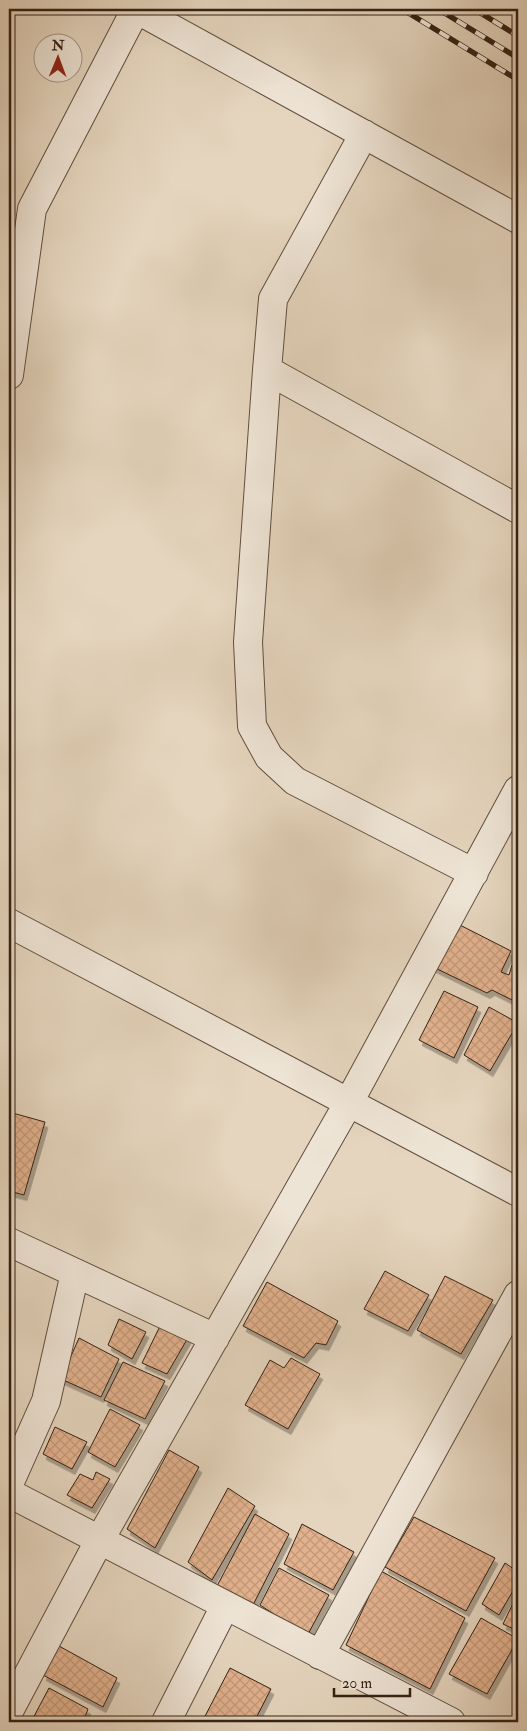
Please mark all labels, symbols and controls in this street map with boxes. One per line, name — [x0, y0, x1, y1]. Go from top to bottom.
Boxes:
north arrow — [32, 32, 82, 82]
text: N — [51, 37, 65, 54]
scale bar — [334, 1666, 411, 1698]
text: 20 m — [342, 1674, 372, 1693]

